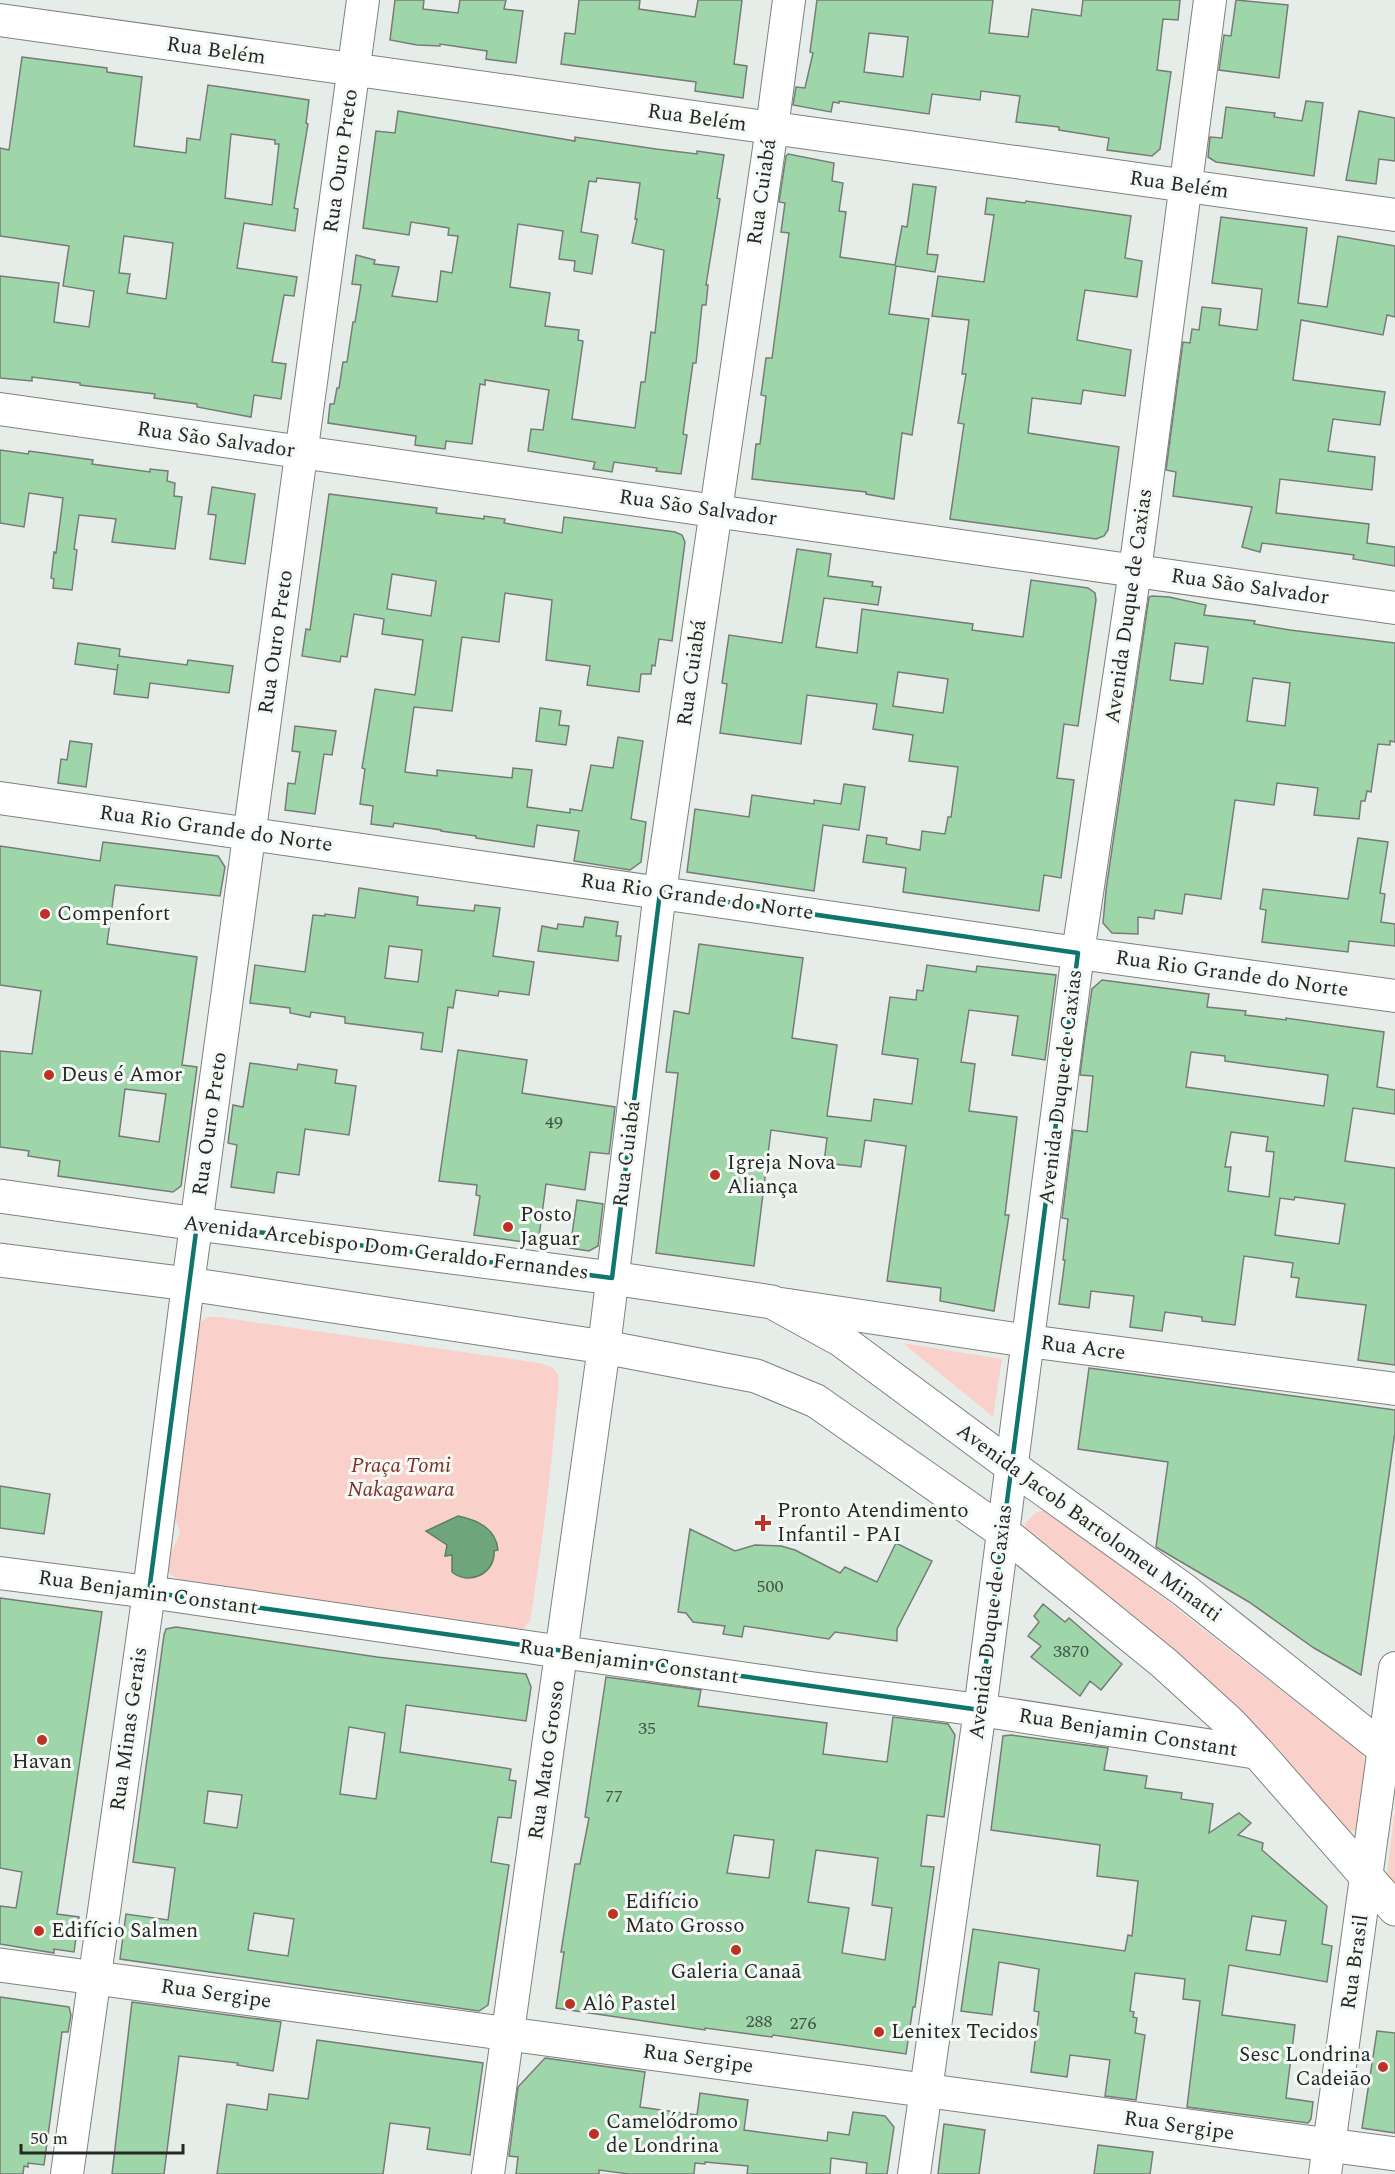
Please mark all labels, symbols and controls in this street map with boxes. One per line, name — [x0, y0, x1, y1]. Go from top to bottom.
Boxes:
street label: Rua Belém — [164, 28, 268, 74]
street label: Rua Ouro Preto — [315, 87, 367, 235]
street label: Rua Belém — [645, 95, 749, 141]
street label: Rua Cuiabá — [739, 136, 785, 247]
street label: Rua Belém — [1127, 162, 1231, 208]
street label: Rua São Salvador — [135, 413, 297, 467]
street label: Rua São Salvador — [617, 481, 779, 535]
street label: Avenida Duque de Caxias — [1097, 486, 1161, 726]
street label: Rua São Salvador — [1169, 560, 1331, 614]
street label: Rua Ouro Preto — [250, 568, 302, 716]
street label: Rua Cuiabá — [669, 617, 715, 728]
street label: Rua Rio Grande do Norte — [97, 797, 335, 861]
street label: Rua Rio Grande do Norte — [578, 865, 816, 929]
place label: Compenfort — [57, 898, 170, 930]
marker: Compenfort — [38, 907, 52, 921]
street label: Rua Rio Grande do Norte — [1113, 942, 1351, 1006]
street label: Avenida Duque de Caxias — [1031, 967, 1091, 1207]
street label: Rua Ouro Preto — [184, 1050, 236, 1198]
place label: Deus é Amor — [61, 1059, 182, 1091]
marker: Deus é Amor — [42, 1068, 56, 1082]
street label: Rua Cuiabá — [605, 1098, 649, 1209]
house number: 49 — [545, 1109, 563, 1136]
place label: Igreja Nova Aliança — [727, 1147, 836, 1203]
marker: Igreja Nova Aliança — [708, 1168, 722, 1182]
place label: Posto Jaguar — [520, 1199, 580, 1255]
street label: Avenida Arcebispo Dom Geraldo Fernandes — [181, 1207, 591, 1289]
marker: Posto Jaguar — [501, 1220, 515, 1234]
street label: Rua Acre — [1039, 1327, 1127, 1369]
street label: Avenida Jacob Bartolomeu Minatti — [949, 1415, 1229, 1631]
park label: Praça Tomi Nakagawara — [347, 1450, 455, 1506]
place label: Pronto Atendimento Infantil - PAI — [777, 1495, 969, 1551]
street label: Avenida Duque de Caxias — [961, 1502, 1021, 1742]
marker: Pronto Atendimento Infantil - PAI — [754, 1514, 772, 1532]
street label: Rua Benjamin Constant — [36, 1562, 260, 1624]
house number: 500 — [757, 1573, 784, 1600]
street label: Rua Benjamin Constant — [517, 1631, 741, 1693]
house number: 3870 — [1053, 1638, 1089, 1665]
street label: Rua Minas Gerais — [102, 1645, 156, 1813]
street label: Rua Mato Grosso — [520, 1678, 574, 1842]
street label: Rua Benjamin Constant — [1016, 1700, 1240, 1766]
house number: 35 — [638, 1715, 656, 1742]
marker: Havan — [35, 1733, 49, 1747]
place label: Havan — [12, 1746, 72, 1778]
house number: 77 — [605, 1783, 623, 1810]
place label: Edifício Mato Grosso — [625, 1886, 745, 1942]
marker: Edifício Mato Grosso — [606, 1907, 620, 1921]
street label: Rua Brasil — [1333, 1912, 1377, 2012]
place label: Edifício Salmen — [51, 1915, 198, 1947]
marker: Edifício Salmen — [32, 1924, 46, 1938]
marker: Galeria Canaã — [729, 1943, 743, 1957]
place label: Galeria Canaã — [670, 1956, 802, 1988]
street label: Rua Sergipe — [159, 1970, 273, 2018]
place label: Alô Pastel — [582, 1988, 676, 2020]
marker: Alô Pastel — [563, 1997, 577, 2011]
house number: 288 — [746, 2008, 773, 2035]
house number: 276 — [790, 2010, 817, 2037]
place label: Lenitex Tecidos — [891, 2016, 1038, 2048]
marker: Lenitex Tecidos — [872, 2025, 886, 2039]
street label: Rua Sergipe — [641, 2035, 755, 2083]
place label: Sesc Londrina Cadeião — [1239, 2039, 1372, 2095]
marker: Sesc Londrina Cadeião — [1376, 2060, 1390, 2074]
street label: Rua Sergipe — [1122, 2102, 1236, 2150]
place label: Camelódromo de Londrina — [606, 2106, 738, 2162]
scale bar — [21, 2117, 183, 2155]
text: 50 m — [30, 2125, 68, 2152]
marker: Camelódromo de Londrina — [587, 2127, 601, 2141]

